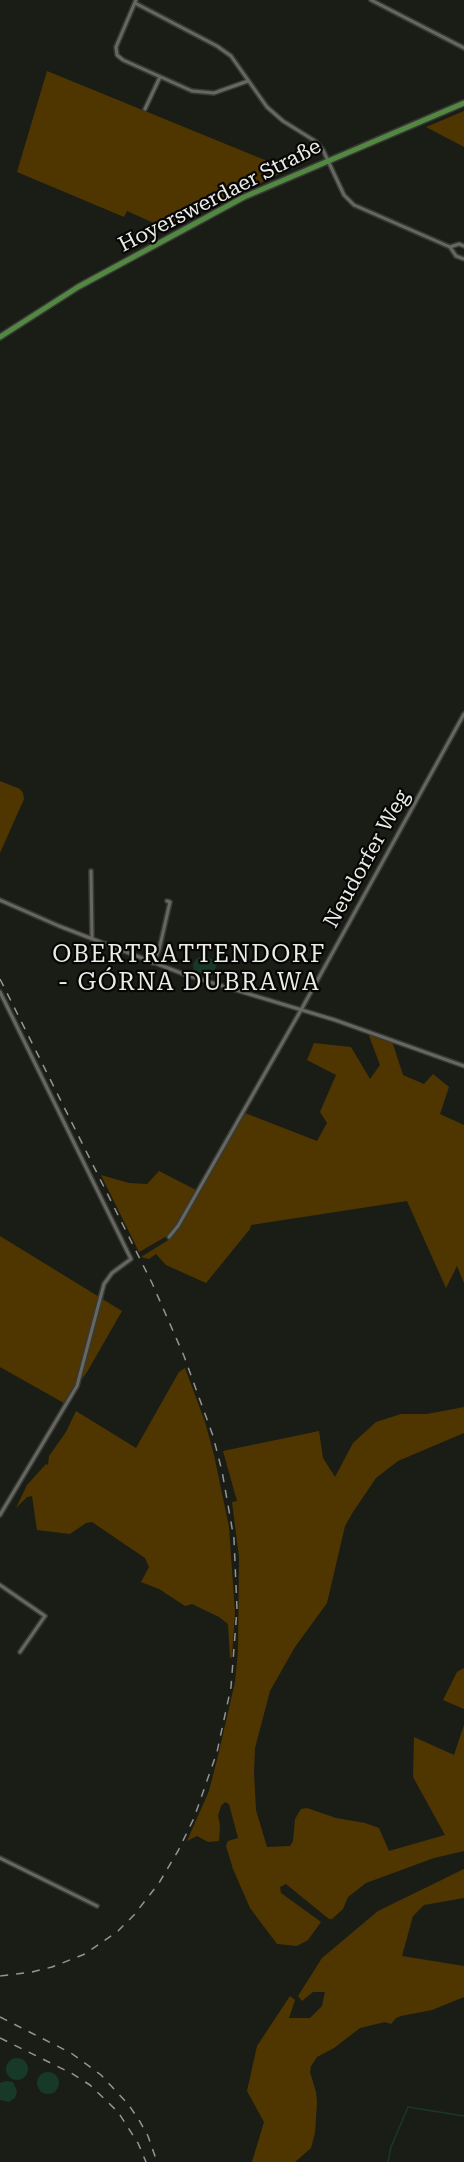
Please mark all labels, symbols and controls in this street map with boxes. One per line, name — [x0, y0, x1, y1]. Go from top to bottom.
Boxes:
street label: Hoyerswerdaer Straße — [114, 134, 326, 258]
street label: Neudorfer Weg — [319, 786, 415, 932]
district label: OBERTRATTENDORF - GÓRNA DUBRAWA — [52, 941, 326, 997]

